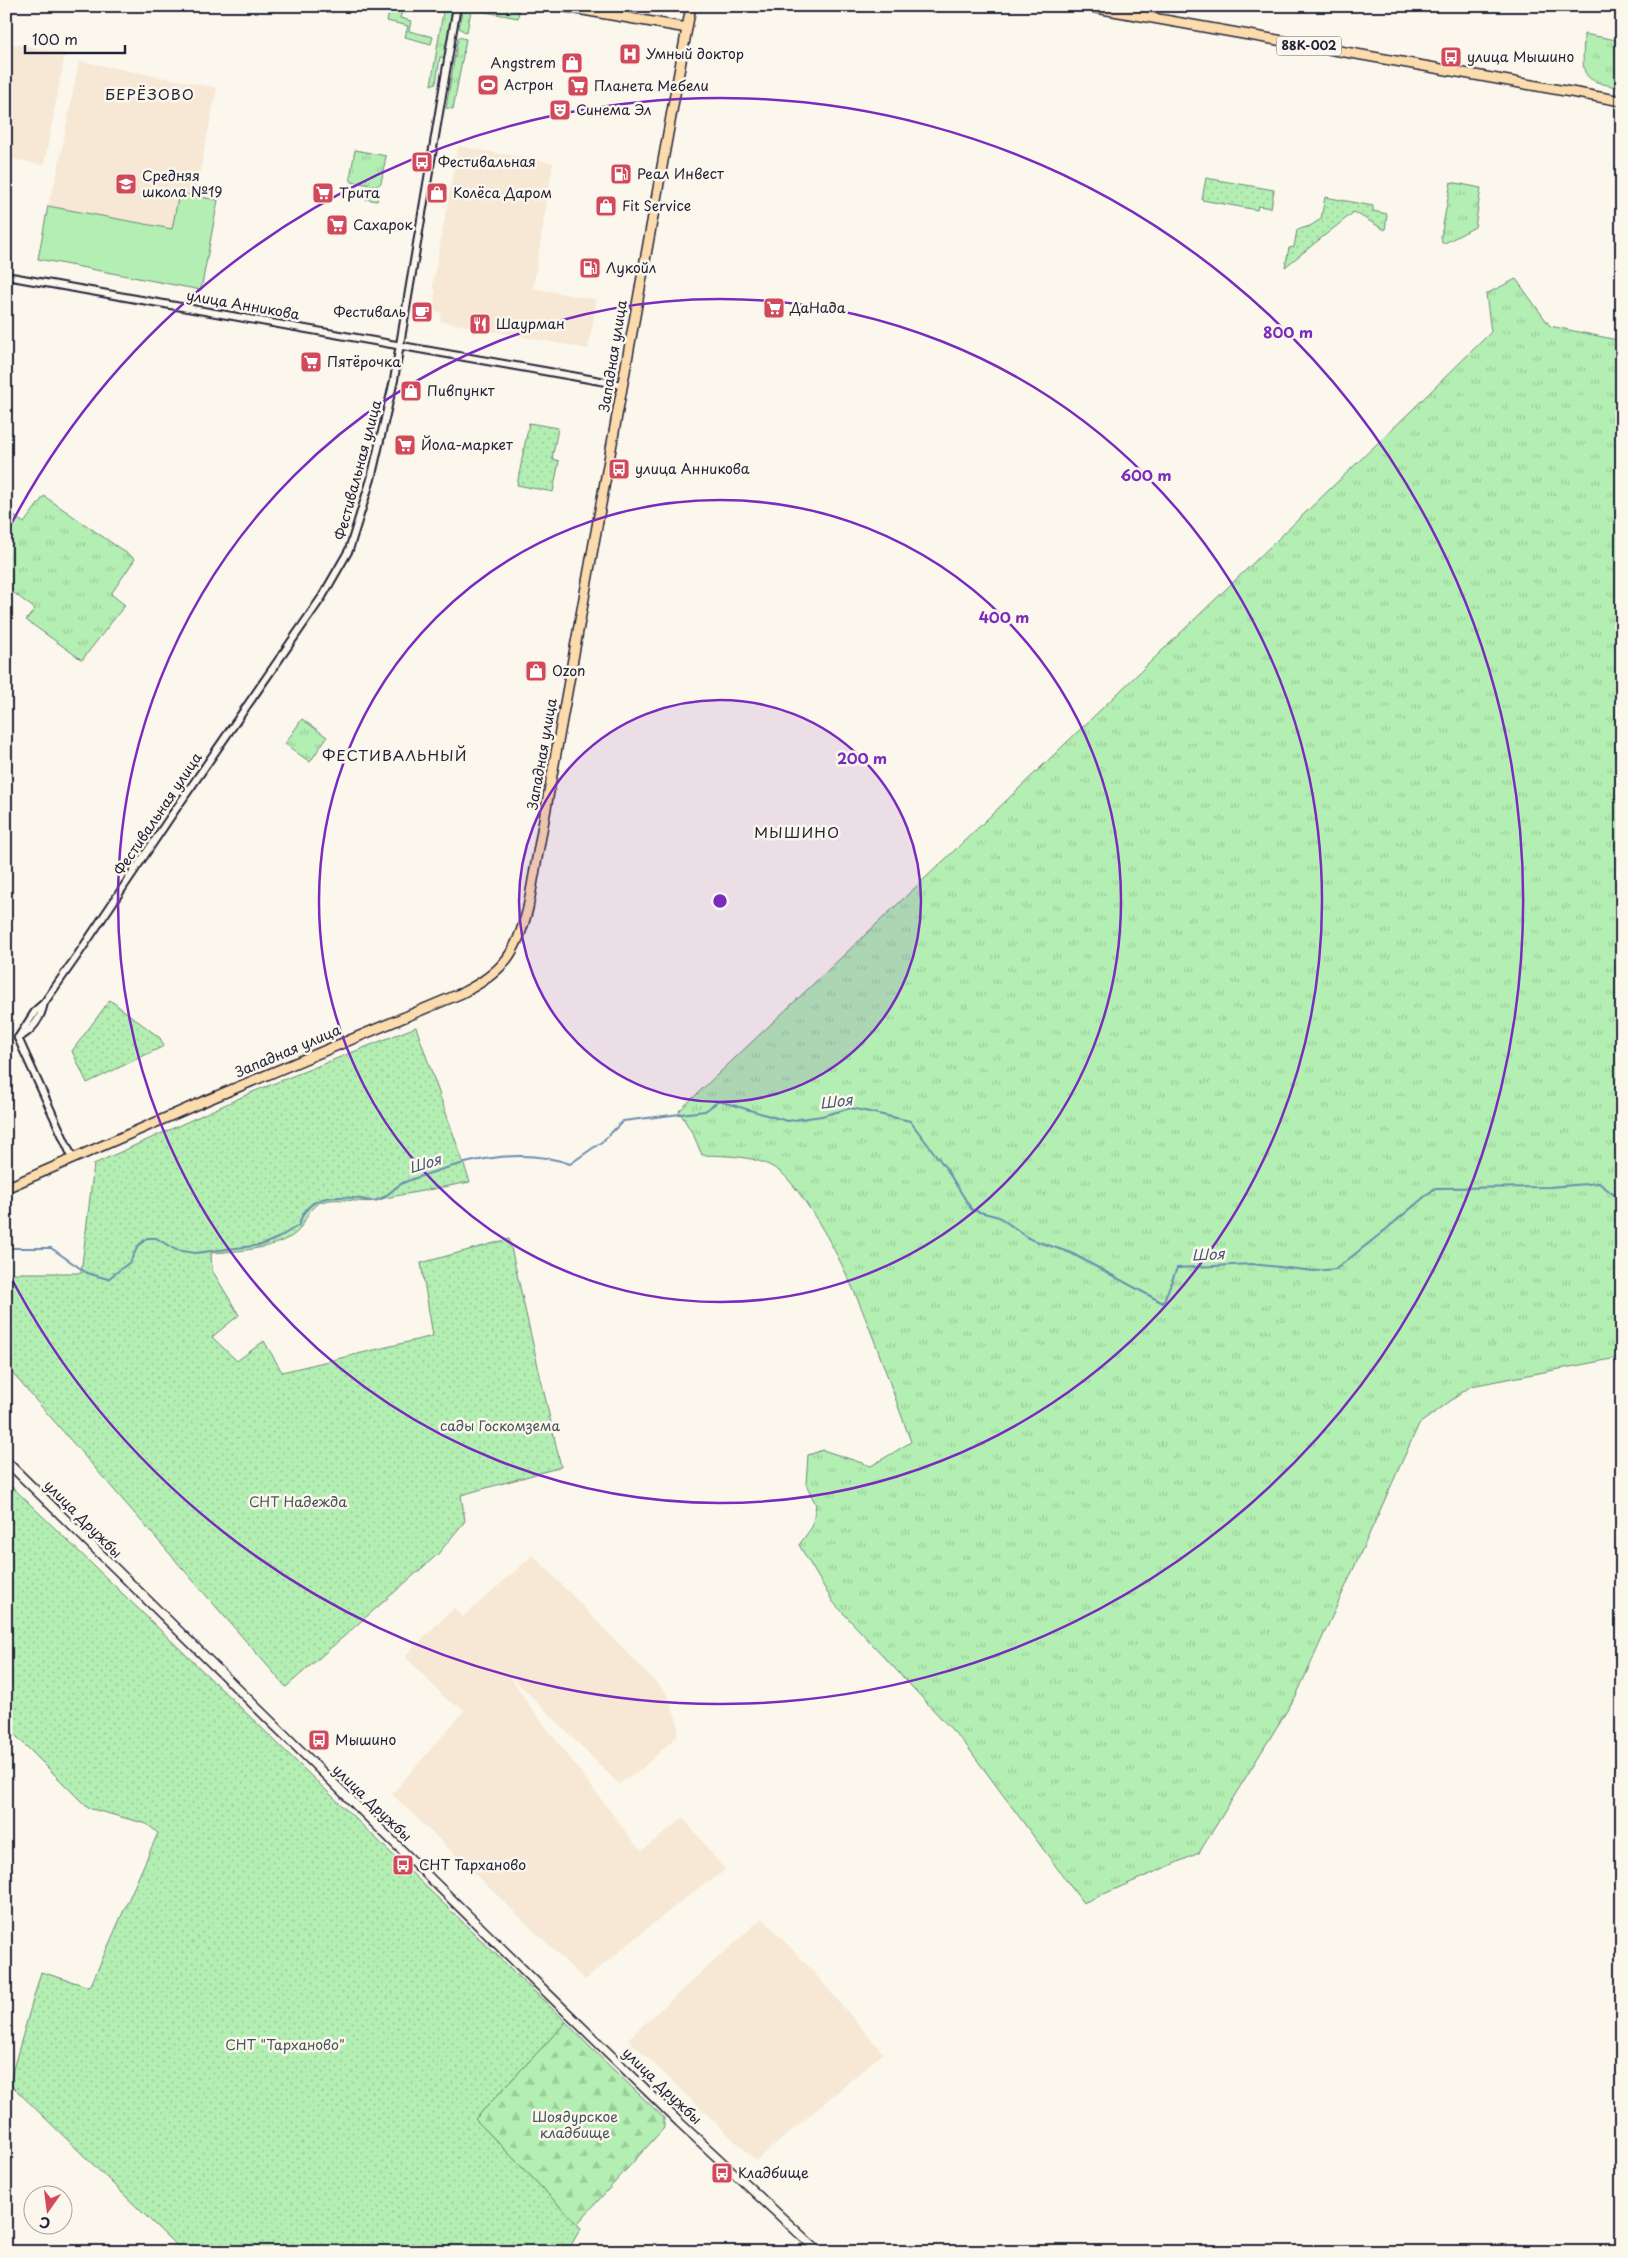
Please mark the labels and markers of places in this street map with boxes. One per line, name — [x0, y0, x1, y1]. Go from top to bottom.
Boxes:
hospital icon: Умный доктор — [618, 42, 642, 66]
place label: Умный доктор — [646, 43, 744, 64]
bus stop icon: улица Мышино — [1439, 45, 1463, 69]
place label: улица Мышино — [1467, 46, 1574, 67]
shop icon: Angstrem — [560, 51, 584, 75]
place label: Angstrem — [491, 52, 556, 73]
sports icon: Астрон — [476, 73, 500, 97]
place label: Астрон — [504, 74, 554, 95]
supermarket icon: Планета Мебели — [566, 74, 590, 98]
place label: Планета Мебели — [594, 75, 709, 96]
theatre icon: Синема Эл — [548, 98, 572, 122]
place label: Синема Эл — [576, 99, 651, 120]
bus stop icon: Фестивальная — [410, 150, 434, 174]
place label: Фестивальная — [438, 151, 536, 172]
fuel station icon: Реал Инвест — [609, 162, 633, 186]
place label: Реал Инвест — [637, 163, 724, 184]
place label: Средняя школа №19 — [142, 165, 223, 202]
school or university icon: Средняя школа №19 — [114, 172, 138, 196]
supermarket icon: Трита — [311, 181, 335, 205]
shop icon: Колёса Даром — [425, 181, 449, 205]
place label: Трита — [339, 182, 380, 203]
place label: Колёса Даром — [453, 182, 552, 203]
shop icon: Fit Service — [594, 194, 618, 218]
place label: Fit Service — [622, 195, 691, 216]
supermarket icon: Сахарок — [325, 213, 349, 237]
place label: Сахарок — [353, 214, 414, 235]
fuel station icon: Лукойл — [578, 256, 602, 280]
place label: Лукойл — [606, 257, 656, 278]
supermarket icon: ДаНада — [762, 296, 786, 320]
place label: ДаНада — [789, 297, 846, 318]
cafe icon: Фестиваль — [410, 300, 434, 324]
place label: Фестиваль — [334, 301, 406, 322]
restaurant icon: Шаурман — [468, 312, 492, 336]
place label: Шаурман — [496, 313, 565, 334]
supermarket icon: Пятёрочка — [299, 350, 323, 374]
place label: Пятёрочка — [327, 351, 401, 372]
shop icon: Пивпункт — [399, 379, 423, 403]
place label: Пивпункт — [427, 380, 495, 401]
supermarket icon: Йола-маркет — [393, 433, 417, 457]
place label: Йола-маркет — [421, 434, 513, 455]
bus stop icon: улица Анникова — [607, 457, 631, 481]
place label: улица Анникова — [635, 458, 750, 479]
shop icon: Ozon — [524, 659, 548, 683]
place label: Ozon — [552, 660, 585, 681]
centre of rings — [711, 892, 729, 910]
bus stop icon: Мышино — [307, 1728, 331, 1752]
place label: Мышино — [335, 1729, 396, 1750]
bus stop icon: СНТ Тарханово — [391, 1853, 415, 1877]
place label: СНТ Тарханово — [419, 1854, 526, 1875]
bus stop icon: Кладбище — [710, 2161, 734, 2185]
place label: Кладбище — [738, 2162, 809, 2183]

